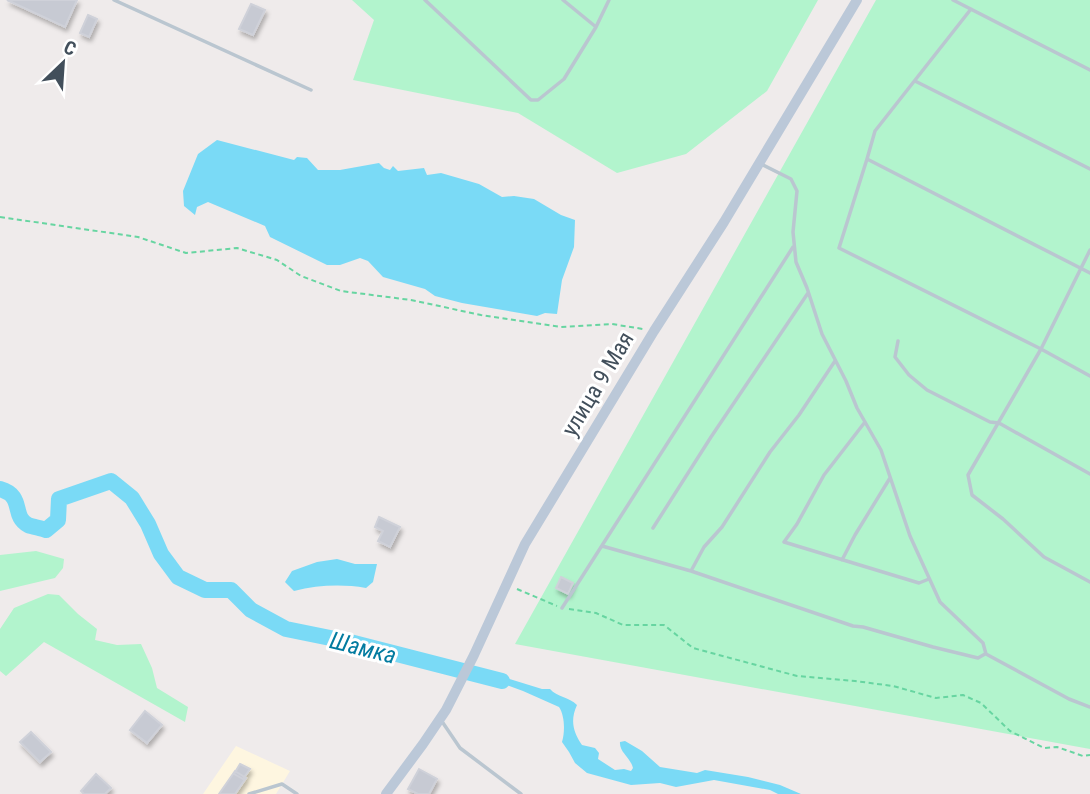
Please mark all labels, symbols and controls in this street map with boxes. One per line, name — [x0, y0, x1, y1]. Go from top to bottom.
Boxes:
north arrow — [28, 28, 98, 98]
text: С — [60, 35, 80, 61]
street label: улица 9 Мая — [556, 327, 640, 441]
water label: Шамка — [327, 626, 399, 670]

